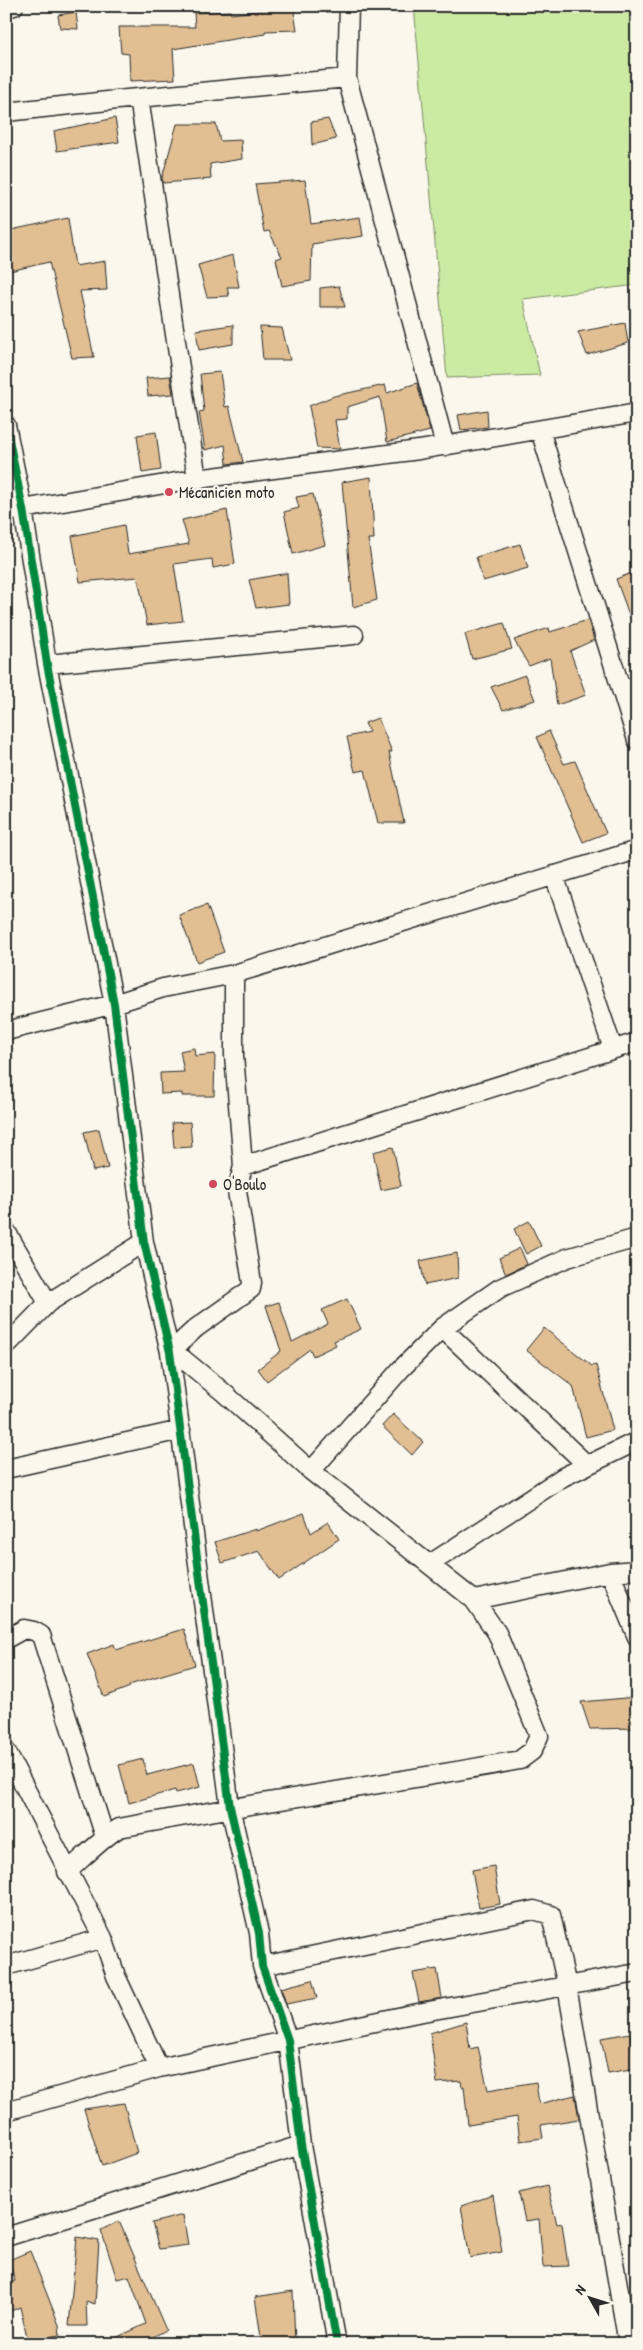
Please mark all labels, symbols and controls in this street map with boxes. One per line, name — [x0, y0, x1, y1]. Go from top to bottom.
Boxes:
place label: Mécanicien moto — [179, 481, 275, 503]
marker: Mécanicien moto — [163, 486, 175, 498]
place label: O'Boulo — [223, 1173, 267, 1195]
marker: O'Boulo — [207, 1178, 219, 1190]
north arrow — [566, 2272, 616, 2322]
text: N — [570, 2280, 590, 2298]

